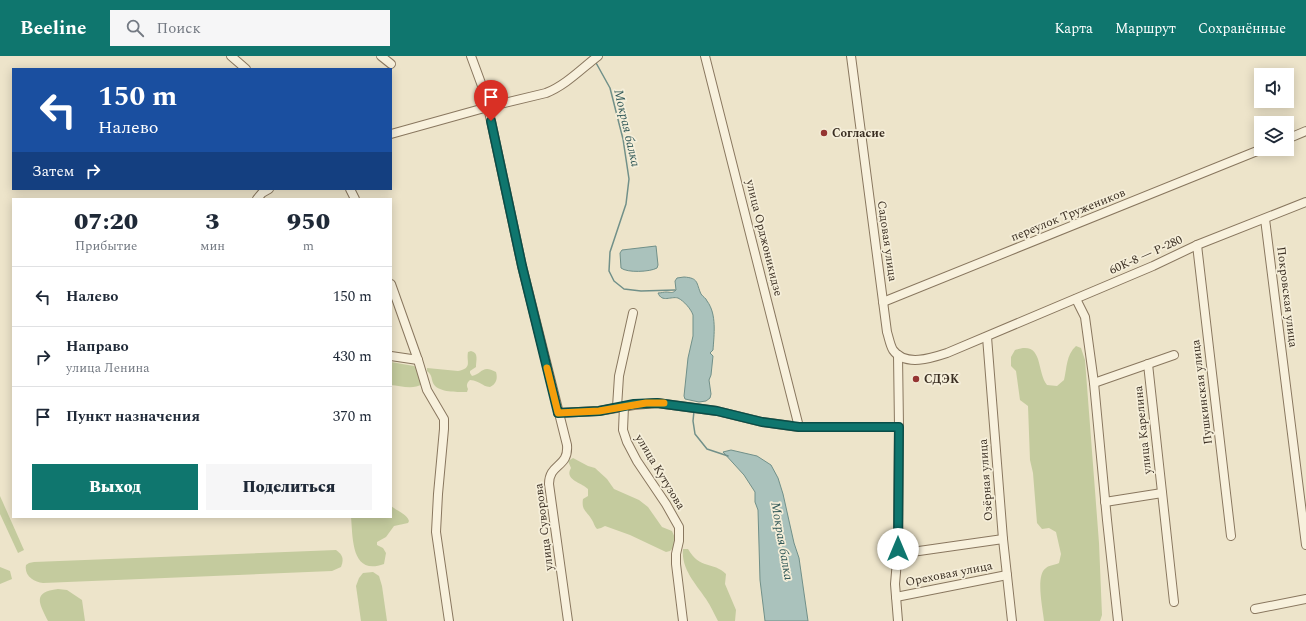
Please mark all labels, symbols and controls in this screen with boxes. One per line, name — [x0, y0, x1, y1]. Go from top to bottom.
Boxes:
search box — [110, 10, 390, 46]
text: Beeline — [20, 14, 86, 43]
icon: search — [124, 17, 146, 39]
text: Поиск — [156, 17, 201, 40]
text: Карта — [1055, 18, 1093, 39]
text: Маршрут — [1115, 18, 1176, 39]
text: Сохранённые — [1198, 18, 1286, 39]
map controls — [1254, 68, 1294, 156]
button: sound — [1254, 68, 1294, 108]
text: 150 m — [98, 75, 177, 118]
pin — [474, 80, 508, 121]
icon: left — [32, 84, 84, 136]
icon: arrive — [480, 86, 502, 108]
water label: Мокрая балка — [608, 87, 646, 169]
text: Налево — [98, 114, 158, 141]
button: layers — [1254, 116, 1294, 156]
place label: Согласие — [832, 124, 885, 143]
marker: Согласие — [819, 128, 829, 138]
text: Затем — [32, 160, 74, 183]
icon: right — [82, 160, 104, 182]
street label: улица Орджоникидзе — [740, 177, 788, 299]
street label: переулок Тружеников — [1008, 183, 1128, 247]
street label: Садовая улица — [872, 199, 902, 283]
text: 07:20 — [74, 204, 138, 240]
text: 3 — [205, 204, 220, 240]
text: 950 — [287, 204, 330, 240]
street label: 60К-8 — Р-280 — [1106, 230, 1186, 280]
text: Прибытие — [75, 236, 137, 256]
text: мин — [200, 236, 225, 256]
text: m — [303, 236, 314, 256]
street label: Покровская улица — [1271, 245, 1303, 349]
text: Налево — [66, 285, 119, 308]
text: 150 m — [333, 285, 372, 308]
icon: left — [32, 286, 54, 308]
text: Направо — [66, 335, 129, 358]
street label: Пушкинская улица — [1186, 338, 1218, 446]
text: 430 m — [333, 345, 372, 368]
icon: right — [32, 346, 54, 368]
text: улица Ленина — [66, 358, 150, 378]
place label: СДЭК — [924, 370, 960, 389]
marker: СДЭК — [911, 374, 921, 384]
street label: улица Карелина — [1129, 385, 1157, 476]
text: Пункт назначения — [66, 405, 200, 428]
text: 370 m — [333, 405, 372, 428]
icon: arrive — [32, 406, 54, 428]
street label: улица Кутузова — [629, 430, 690, 513]
street label: Озёрная улица — [974, 438, 998, 522]
button: Выход — [32, 464, 198, 510]
button: Поделиться — [206, 464, 372, 510]
street label: улица Суворова — [529, 482, 559, 573]
water label: Мокрая балка — [765, 500, 799, 582]
position arrow — [877, 528, 919, 570]
street label: Ореховая улица — [904, 556, 994, 592]

